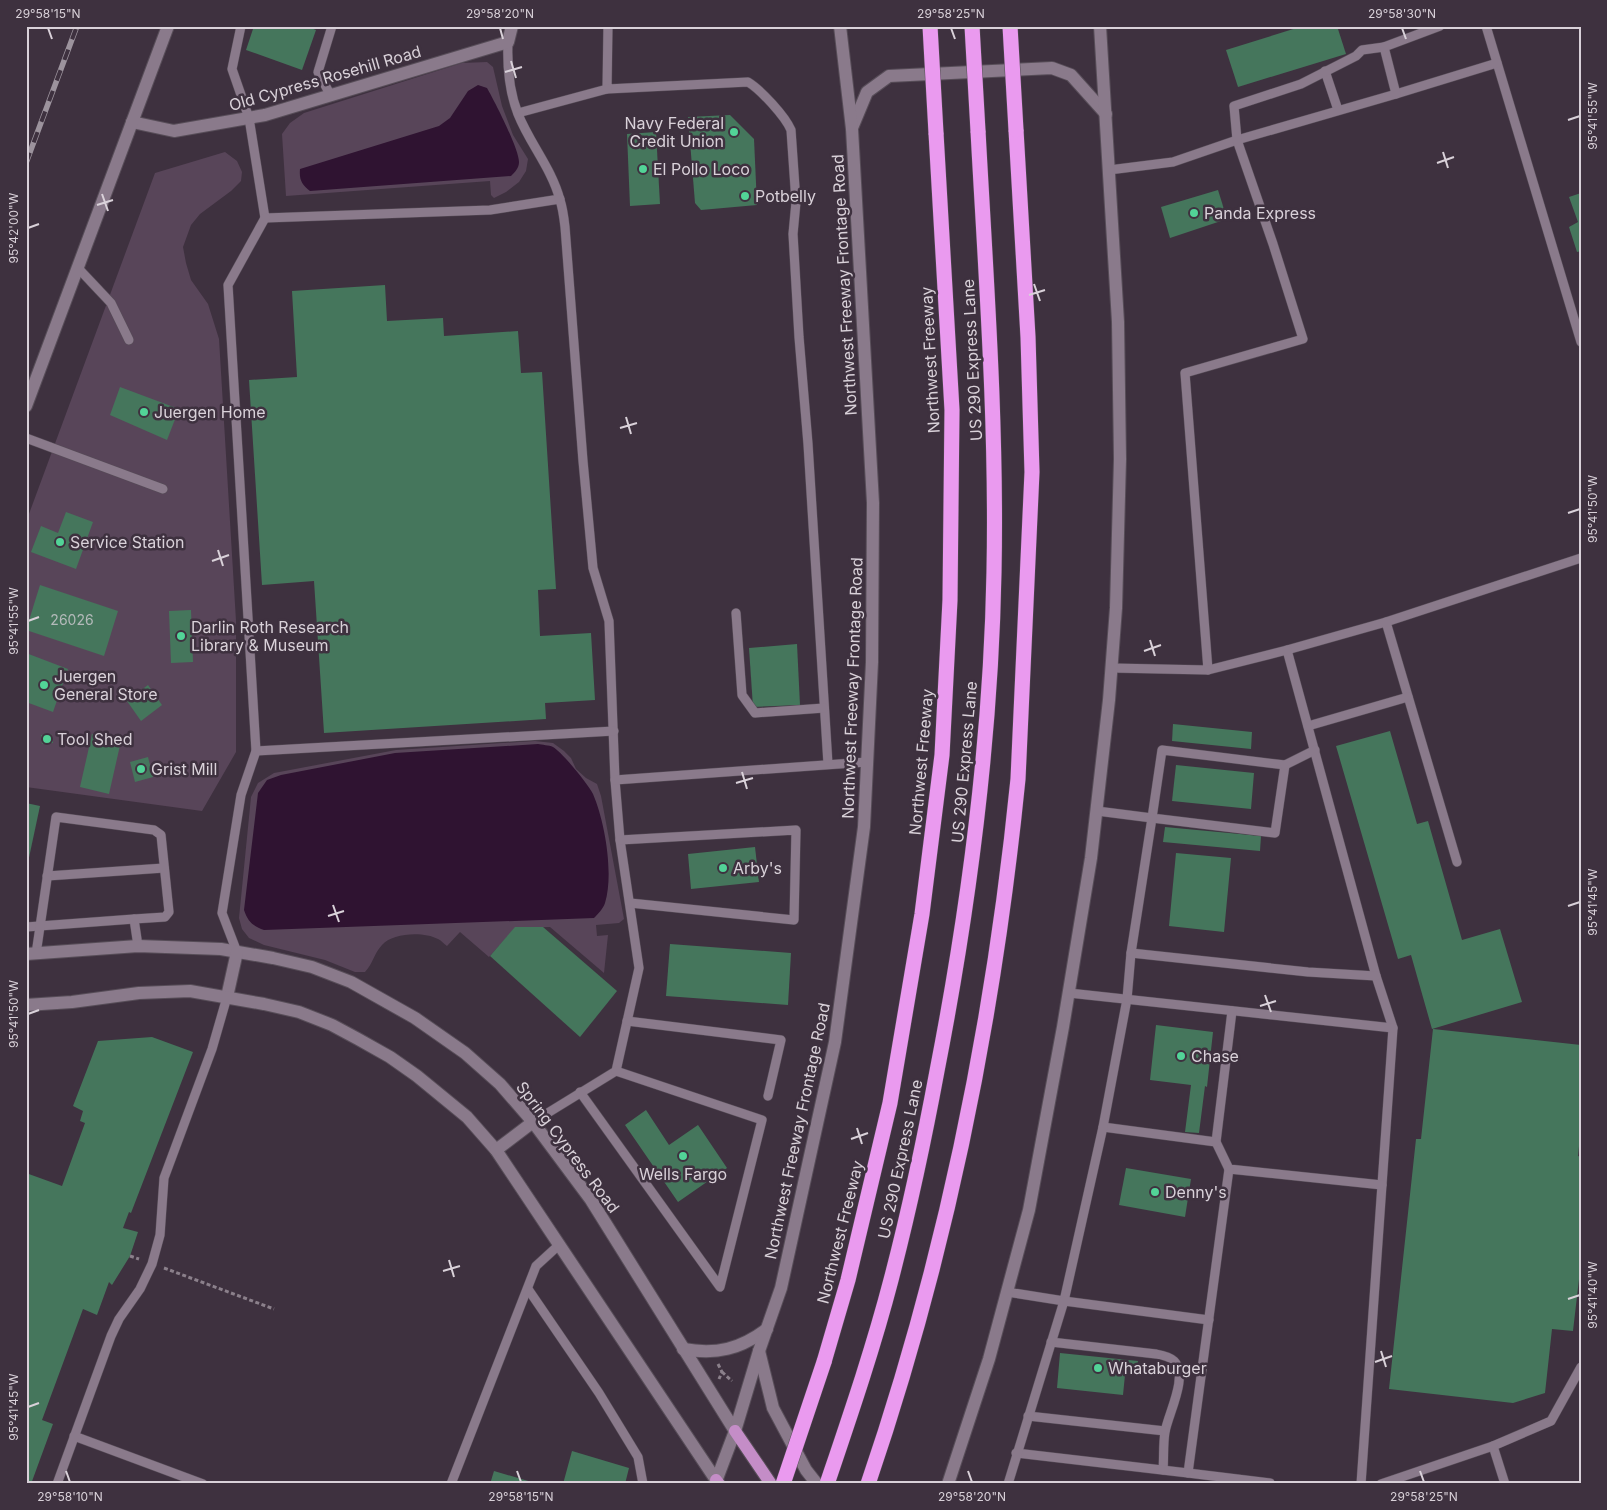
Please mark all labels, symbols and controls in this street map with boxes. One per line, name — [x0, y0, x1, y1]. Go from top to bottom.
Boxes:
text: 29°58'15"N — [15, 6, 81, 21]
text: 29°58'20"N — [466, 6, 534, 21]
text: 29°58'25"N — [917, 6, 985, 21]
text: 29°58'30"N — [1368, 6, 1436, 21]
street label: Old Cypress Rosehill Road — [227, 41, 423, 115]
text: 95°41'55"W — [1585, 82, 1600, 150]
place label: Navy Federal Credit Union — [625, 113, 724, 151]
marker: Navy Federal Credit Union — [728, 126, 740, 138]
street label: Northwest Freeway Frontage Road — [827, 154, 861, 416]
place label: El Pollo Loco — [653, 159, 750, 179]
marker: El Pollo Loco — [637, 163, 649, 175]
place label: Potbelly — [755, 186, 816, 206]
marker: Potbelly — [739, 190, 751, 202]
text: 95°42'00"W — [6, 192, 21, 263]
place label: Panda Express — [1204, 203, 1316, 223]
marker: Panda Express — [1188, 207, 1200, 219]
street label: US 290 Express Lane — [958, 278, 986, 442]
street label: Northwest Freeway — [916, 286, 944, 434]
place label: Juergen Home — [154, 402, 266, 422]
marker: Juergen Home — [138, 406, 150, 418]
text: 95°41'50"W — [1585, 475, 1600, 543]
place label: Service Station — [70, 532, 184, 552]
marker: Service Station — [54, 536, 66, 548]
street label: Northwest Freeway Frontage Road — [837, 557, 867, 819]
text: 95°41'55"W — [6, 587, 21, 655]
house number: 26026 — [50, 611, 94, 628]
place label: Darlin Roth Research Library & Museum — [191, 617, 349, 655]
marker: Darlin Roth Research Library & Museum — [175, 630, 187, 642]
place label: Juergen General Store — [54, 666, 157, 704]
marker: Juergen General Store — [38, 679, 50, 691]
street label: US 290 Express Lane — [947, 680, 981, 844]
street label: Northwest Freeway — [905, 688, 937, 836]
place label: Tool Shed — [57, 729, 133, 749]
marker: Tool Shed — [41, 733, 53, 745]
place label: Grist Mill — [151, 759, 217, 779]
marker: Grist Mill — [135, 763, 147, 775]
place label: Arby's — [733, 858, 782, 878]
marker: Arby's — [717, 862, 729, 874]
text: 95°41'45"W — [1585, 868, 1600, 936]
text: 95°41'50"W — [6, 980, 21, 1048]
street label: Northwest Freeway Frontage Road — [760, 1001, 834, 1261]
place label: Chase — [1191, 1046, 1239, 1066]
marker: Chase — [1175, 1050, 1187, 1062]
street label: Spring Cypress Road — [512, 1077, 624, 1217]
street label: US 290 Express Lane — [873, 1077, 927, 1241]
marker: Wells Fargo — [677, 1150, 689, 1162]
street label: Northwest Freeway — [813, 1158, 867, 1306]
place label: Wells Fargo — [639, 1164, 727, 1184]
place label: Denny's — [1165, 1182, 1227, 1202]
marker: Denny's — [1149, 1186, 1161, 1198]
text: 95°41'40"W — [1585, 1261, 1600, 1329]
place label: Whataburger — [1108, 1358, 1207, 1378]
marker: Whataburger — [1092, 1362, 1104, 1374]
text: 95°41'45"W — [6, 1373, 21, 1441]
text: 29°58'10"N — [37, 1489, 103, 1504]
text: 29°58'15"N — [488, 1489, 554, 1504]
text: 29°58'20"N — [938, 1489, 1006, 1504]
text: 29°58'25"N — [1390, 1489, 1458, 1504]

